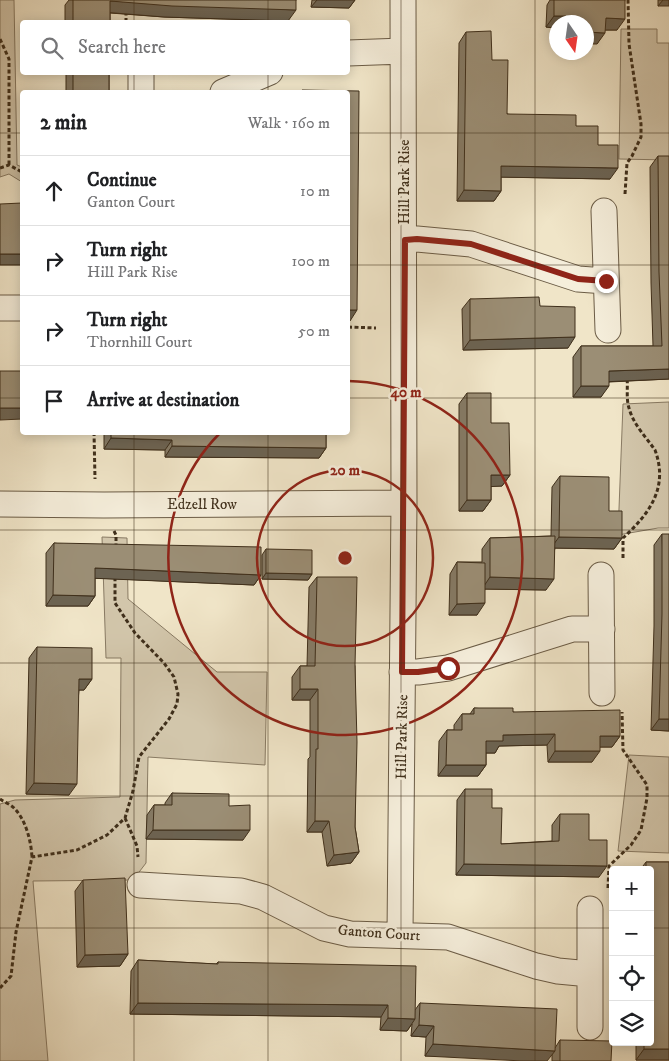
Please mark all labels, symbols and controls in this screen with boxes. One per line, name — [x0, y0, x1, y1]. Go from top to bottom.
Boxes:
north arrow — [549, 15, 594, 60]
search box — [20, 20, 350, 75]
icon: search — [38, 34, 66, 62]
text: Search here — [78, 36, 166, 59]
text: 2 min — [40, 110, 87, 136]
text: Walk · 160 m — [248, 113, 330, 133]
street label: Hill Park Rise — [395, 140, 414, 225]
text: Continue — [87, 169, 157, 192]
icon: ahead — [40, 177, 68, 205]
text: 10 m — [300, 181, 330, 201]
text: Ganton Court — [87, 192, 175, 212]
text: Turn right — [87, 239, 167, 262]
icon: right — [40, 247, 68, 275]
text: 100 m — [292, 251, 330, 271]
text: Hill Park Rise — [87, 262, 178, 282]
route end — [595, 270, 618, 293]
text: Turn right — [87, 309, 167, 332]
icon: right — [40, 317, 68, 345]
text: 50 m — [298, 321, 330, 341]
text: Thornhill Court — [87, 332, 192, 352]
text: 40 m — [389, 383, 422, 402]
icon: arrive — [40, 387, 68, 415]
text: Arrive at destination — [87, 389, 239, 412]
text: 20 m — [330, 461, 361, 480]
street label: Edzell Row — [167, 495, 237, 514]
centre of rings — [336, 549, 354, 567]
route start — [437, 657, 460, 680]
street label: Hill Park Rise — [392, 694, 412, 780]
map controls — [609, 866, 654, 1046]
button: + — [609, 866, 654, 911]
button: − — [609, 911, 654, 956]
street label: Ganton Court — [337, 921, 421, 945]
button: locate — [609, 956, 654, 1001]
button: layers — [609, 1001, 654, 1046]

